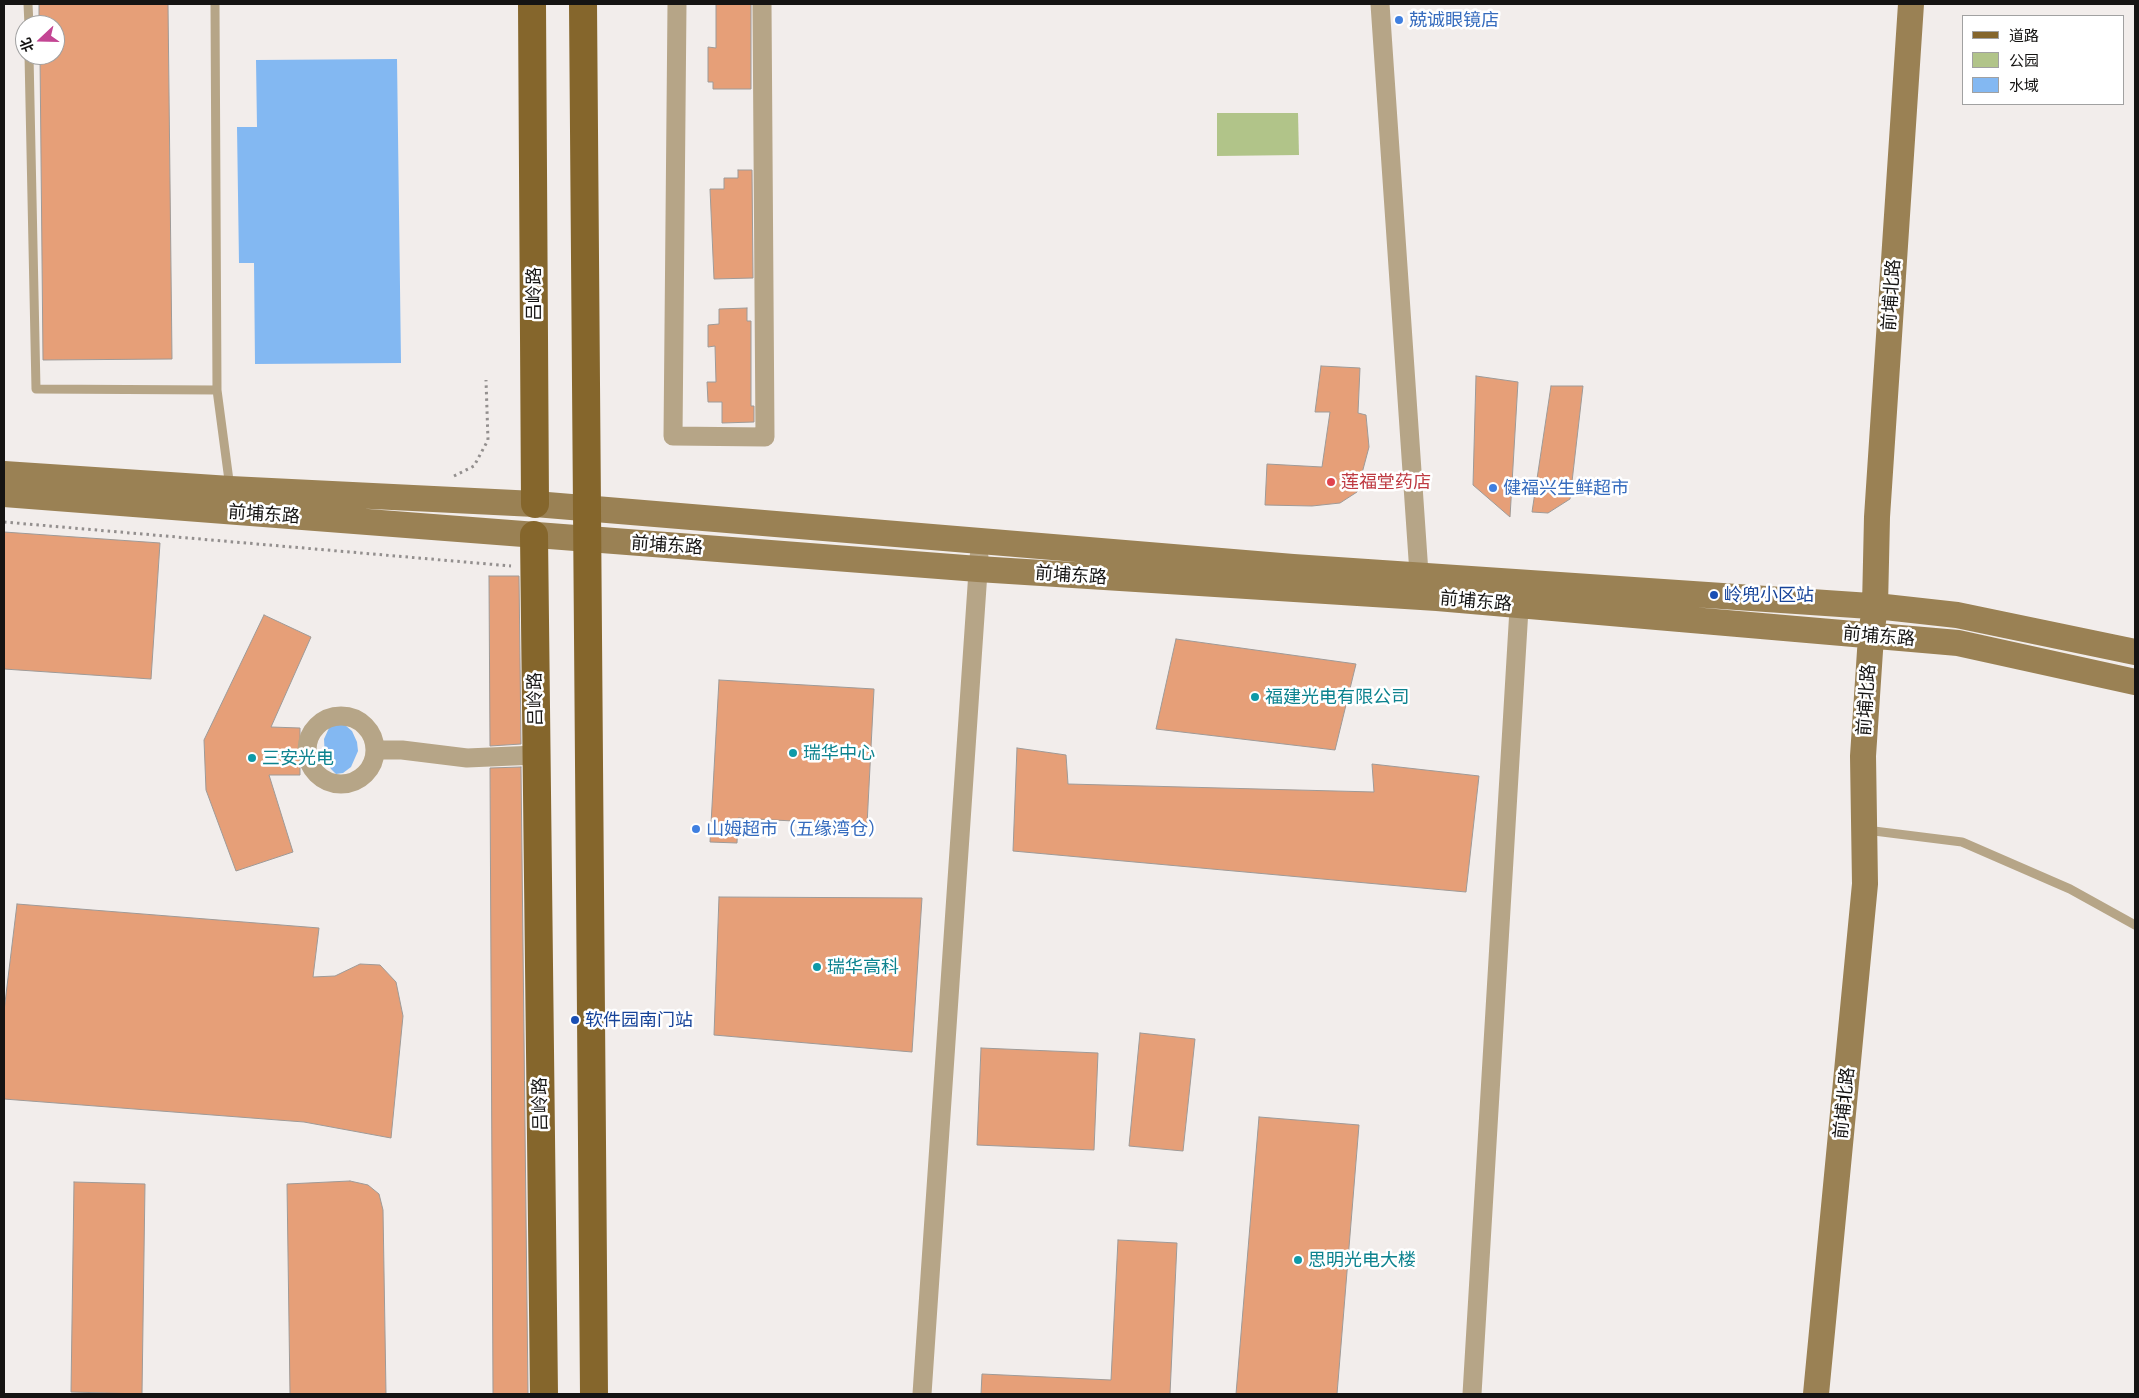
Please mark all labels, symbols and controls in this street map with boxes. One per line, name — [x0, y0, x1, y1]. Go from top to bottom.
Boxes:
place label: 兢诚眼镜店 — [1409, 9, 1499, 31]
marker: 兢诚眼镜店 — [1393, 14, 1405, 26]
north arrow — [15, 15, 65, 65]
legend — [1962, 15, 2124, 105]
text: 道路 — [2009, 26, 2039, 44]
text: 北 — [16, 36, 37, 55]
text: 公园 — [2009, 51, 2039, 69]
text: 水域 — [2009, 76, 2039, 94]
street label: 前埔北路 — [1878, 258, 1904, 332]
street label: 吕岭路 — [523, 267, 545, 321]
place label: 莲福堂药店 — [1341, 471, 1431, 493]
marker: 莲福堂药店 — [1325, 476, 1337, 488]
place label: 健福兴生鲜超市 — [1503, 477, 1629, 499]
marker: 健福兴生鲜超市 — [1487, 482, 1499, 494]
street label: 前埔东路 — [227, 501, 301, 527]
street label: 前埔东路 — [630, 532, 704, 558]
street label: 前埔东路 — [1034, 562, 1108, 588]
place label: 岭兜小区站 — [1724, 584, 1814, 606]
street label: 前埔东路 — [1439, 587, 1513, 615]
marker: 岭兜小区站 — [1708, 589, 1720, 601]
street label: 前埔东路 — [1842, 622, 1916, 650]
street label: 前埔北路 — [1853, 663, 1879, 737]
street label: 吕岭路 — [524, 672, 546, 726]
place label: 福建光电有限公司 — [1265, 686, 1409, 708]
marker: 福建光电有限公司 — [1249, 691, 1261, 703]
place label: 瑞华中心 — [803, 742, 875, 764]
place label: 三安光电 — [262, 747, 334, 769]
marker: 瑞华中心 — [787, 747, 799, 759]
marker: 三安光电 — [246, 752, 258, 764]
place label: 山姆超市（五缘湾仓） — [706, 818, 886, 840]
marker: 山姆超市（五缘湾仓） — [690, 823, 702, 835]
place label: 瑞华高科 — [827, 956, 899, 978]
marker: 瑞华高科 — [811, 961, 823, 973]
place label: 软件园南门站 — [585, 1009, 693, 1031]
marker: 软件园南门站 — [569, 1014, 581, 1026]
street label: 前埔北路 — [1829, 1066, 1859, 1140]
street label: 吕岭路 — [529, 1077, 551, 1131]
place label: 思明光电大楼 — [1308, 1249, 1416, 1271]
marker: 思明光电大楼 — [1292, 1254, 1304, 1266]

